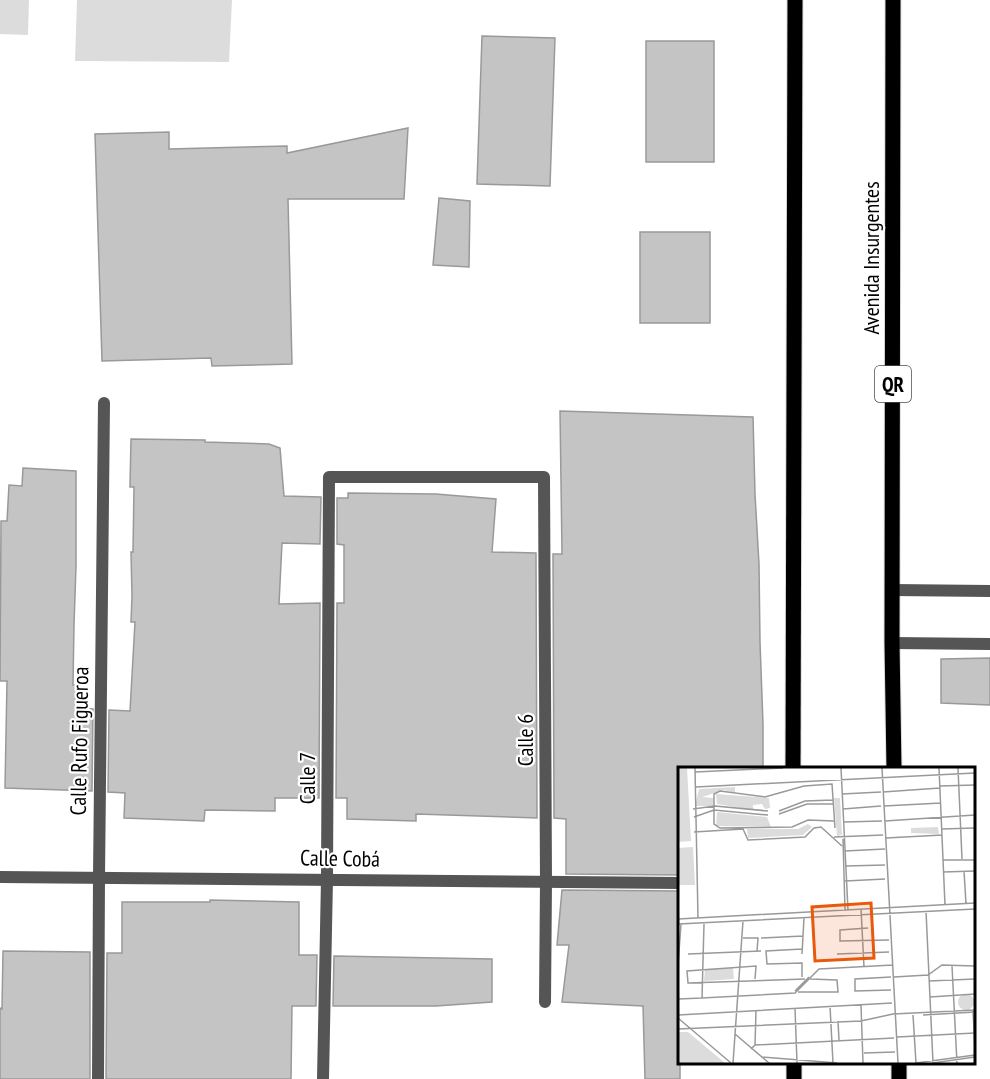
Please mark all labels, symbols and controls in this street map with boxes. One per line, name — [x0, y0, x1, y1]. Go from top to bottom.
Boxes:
street label: Avenida Insurgentes — [857, 181, 885, 335]
road number: QR — [875, 366, 911, 402]
street label: Calle Rufo Figueroa — [64, 666, 94, 816]
street label: Calle 6 — [511, 714, 539, 766]
street label: Calle 7 — [293, 752, 321, 804]
inset map — [678, 767, 975, 1064]
street label: Calle Cobá — [300, 843, 380, 873]

